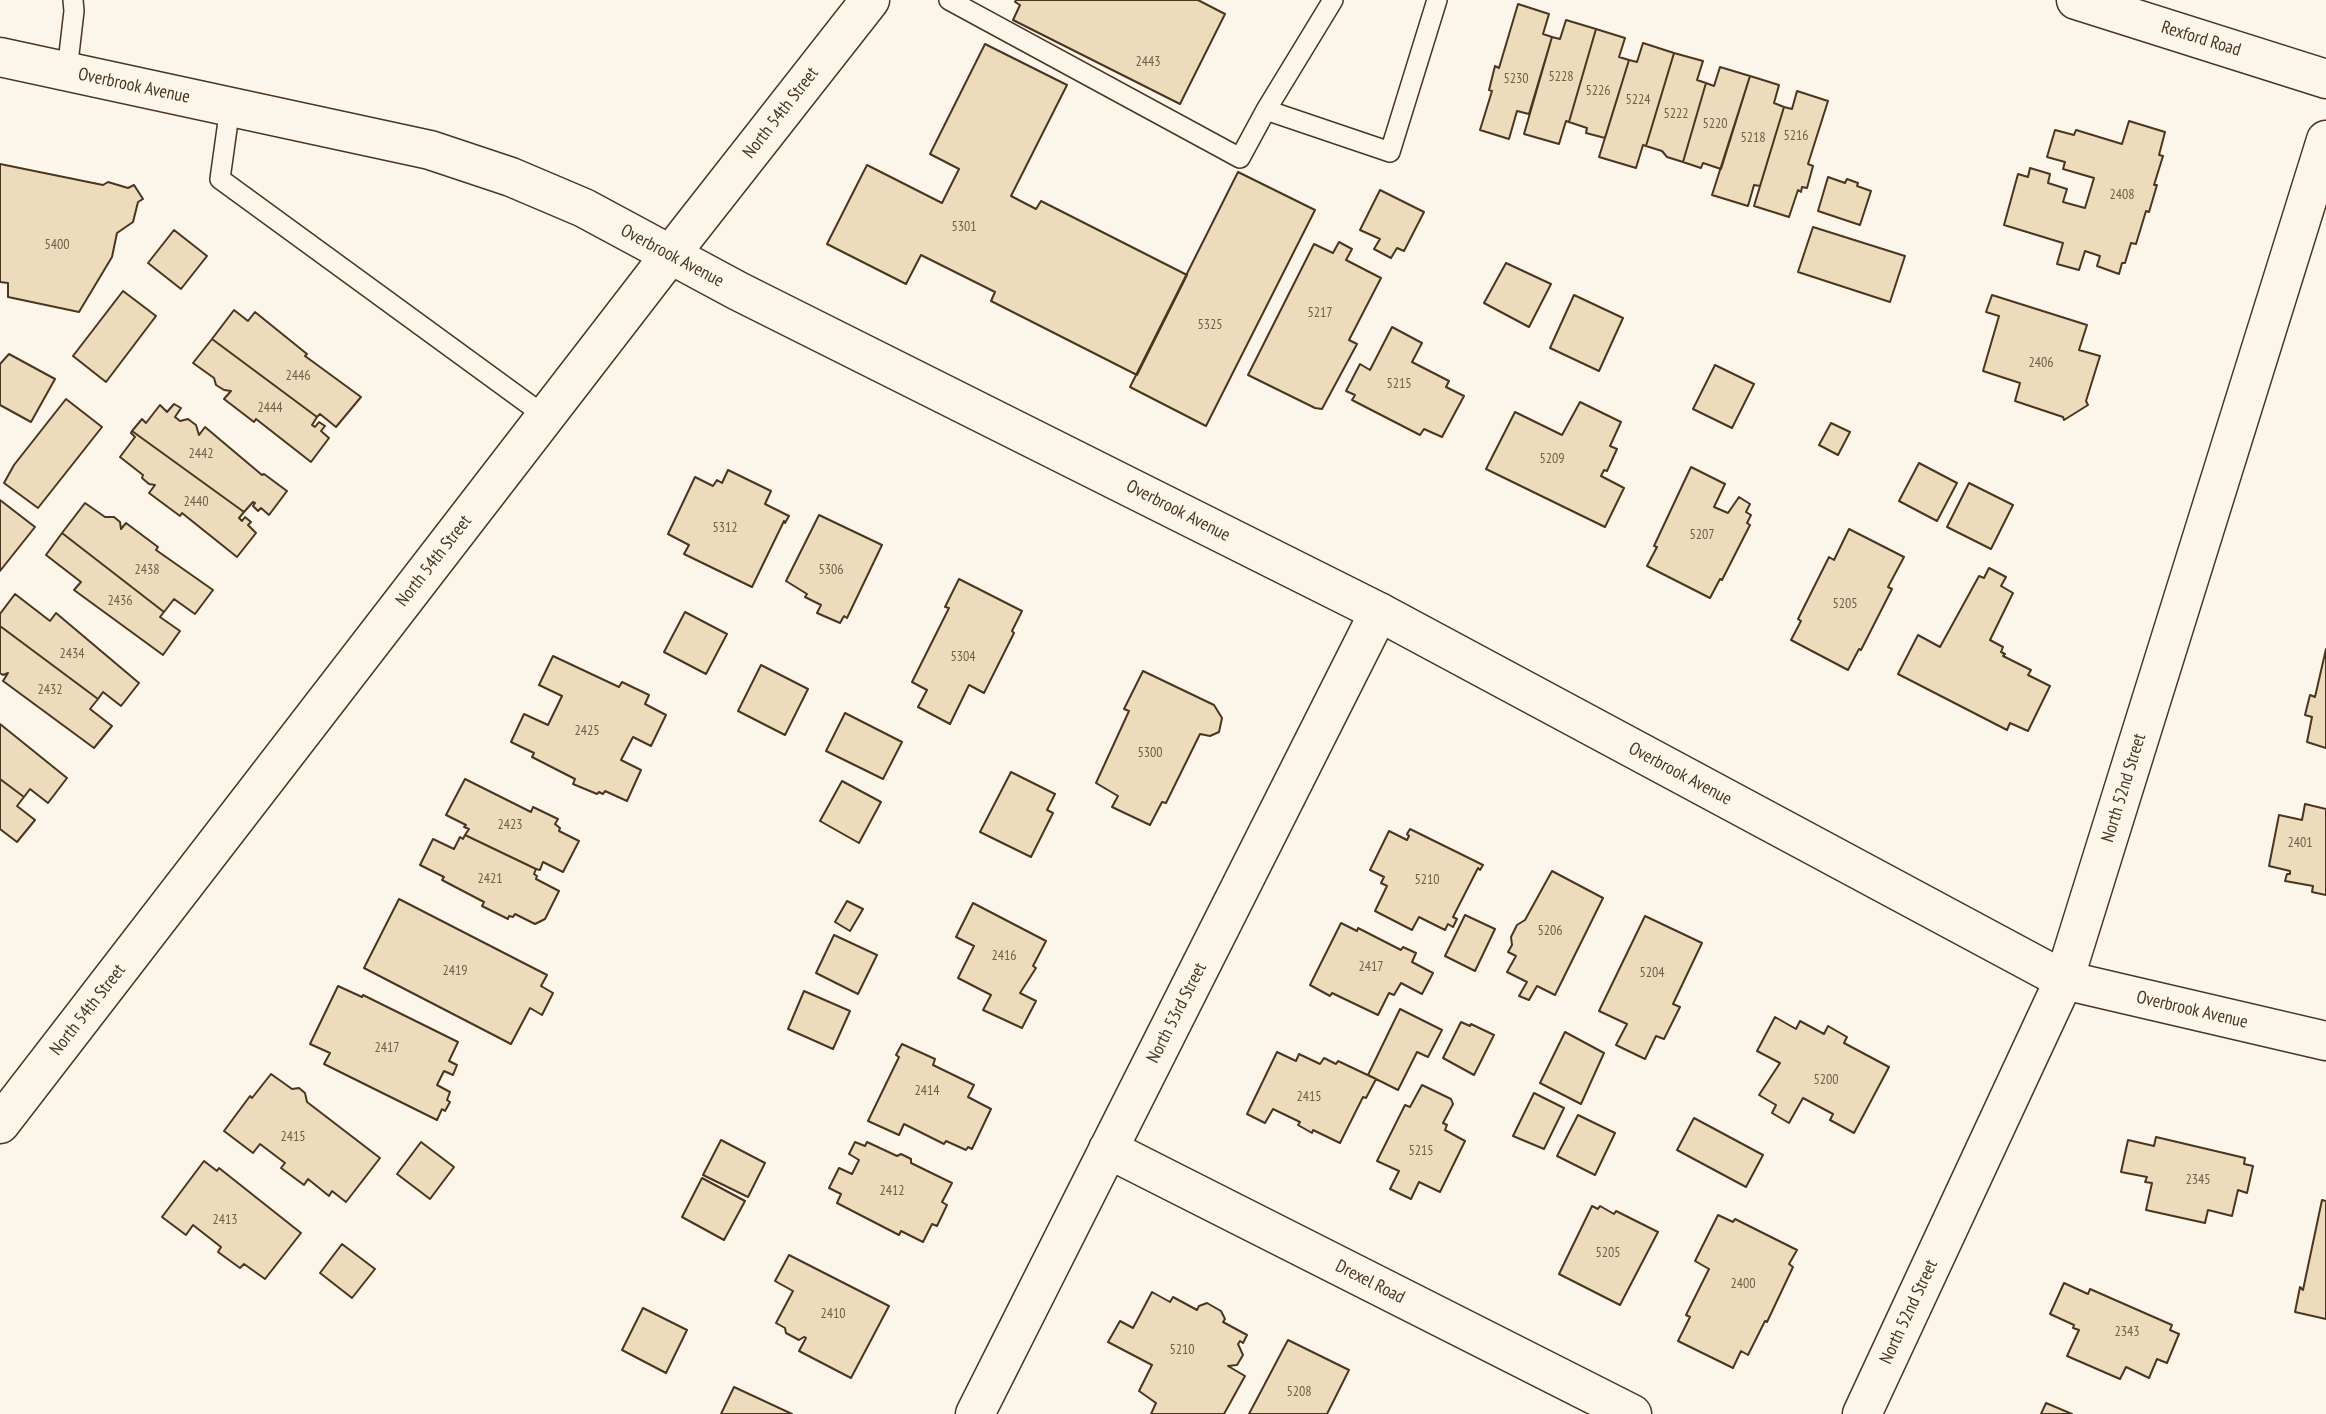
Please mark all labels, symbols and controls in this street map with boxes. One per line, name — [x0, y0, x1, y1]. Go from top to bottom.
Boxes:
street label: Rexford Road — [2159, 17, 2243, 61]
house number: 2443 — [1135, 54, 1161, 70]
street label: North 54th Street — [739, 63, 823, 163]
street label: Overbrook Avenue — [76, 64, 192, 108]
house number: 5228 — [1548, 69, 1574, 85]
house number: 5230 — [1503, 71, 1529, 87]
house number: 5226 — [1585, 83, 1611, 99]
house number: 5224 — [1625, 92, 1651, 108]
house number: 5222 — [1663, 106, 1689, 122]
house number: 5220 — [1702, 116, 1728, 132]
house number: 5216 — [1783, 128, 1809, 144]
house number: 5218 — [1740, 130, 1766, 146]
house number: 2408 — [2109, 187, 2135, 203]
house number: 5301 — [951, 219, 977, 235]
street label: Overbrook Avenue — [617, 220, 727, 292]
house number: 5400 — [44, 237, 70, 253]
house number: 5217 — [1307, 305, 1333, 321]
house number: 5325 — [1197, 317, 1223, 333]
house number: 2406 — [2028, 355, 2054, 371]
house number: 2446 — [285, 368, 311, 384]
house number: 5215 — [1386, 376, 1412, 392]
house number: 2444 — [257, 400, 283, 416]
house number: 2442 — [188, 446, 214, 462]
house number: 5209 — [1539, 451, 1565, 467]
street label: Overbrook Avenue — [1122, 476, 1234, 546]
house number: 2440 — [183, 494, 209, 510]
street label: North 54th Street — [392, 511, 476, 611]
house number: 5312 — [712, 520, 738, 536]
house number: 5207 — [1689, 527, 1715, 543]
house number: 2438 — [134, 562, 160, 578]
house number: 5306 — [818, 562, 844, 578]
house number: 2436 — [107, 593, 133, 609]
house number: 5205 — [1832, 596, 1858, 612]
house number: 2434 — [59, 646, 85, 662]
house number: 5304 — [950, 649, 976, 665]
house number: 2432 — [37, 682, 63, 698]
house number: 2425 — [574, 723, 600, 739]
street label: North 52nd Street — [2097, 731, 2151, 845]
street label: Overbrook Avenue — [1625, 738, 1735, 810]
house number: 5300 — [1137, 745, 1163, 761]
house number: 2423 — [497, 817, 523, 833]
house number: 2401 — [2287, 835, 2313, 851]
house number: 2421 — [477, 871, 503, 887]
house number: 5210 — [1414, 872, 1440, 888]
house number: 5206 — [1537, 923, 1563, 939]
house number: 2416 — [991, 948, 1017, 964]
street label: North 53rd Street — [1143, 959, 1211, 1067]
house number: 2417 — [1358, 959, 1384, 975]
street label: North 54th Street — [46, 960, 130, 1060]
house number: 2419 — [442, 963, 468, 979]
house number: 5204 — [1639, 965, 1665, 981]
street label: Overbrook Avenue — [2134, 987, 2250, 1033]
house number: 2417 — [374, 1040, 400, 1056]
house number: 5200 — [1813, 1072, 1839, 1088]
house number: 2414 — [914, 1083, 940, 1099]
house number: 2415 — [1296, 1089, 1322, 1105]
house number: 2415 — [280, 1129, 306, 1145]
house number: 5215 — [1408, 1143, 1434, 1159]
house number: 2345 — [2185, 1172, 2211, 1188]
house number: 2412 — [879, 1183, 905, 1199]
house number: 2413 — [212, 1212, 238, 1228]
house number: 5205 — [1595, 1245, 1621, 1261]
street label: Drexel Road — [1332, 1255, 1408, 1309]
street label: North 52nd Street — [1875, 1256, 1943, 1368]
house number: 2400 — [1730, 1276, 1756, 1292]
house number: 2410 — [820, 1306, 846, 1322]
house number: 2343 — [2114, 1324, 2140, 1340]
house number: 5210 — [1169, 1342, 1195, 1358]
house number: 5208 — [1286, 1384, 1312, 1400]

